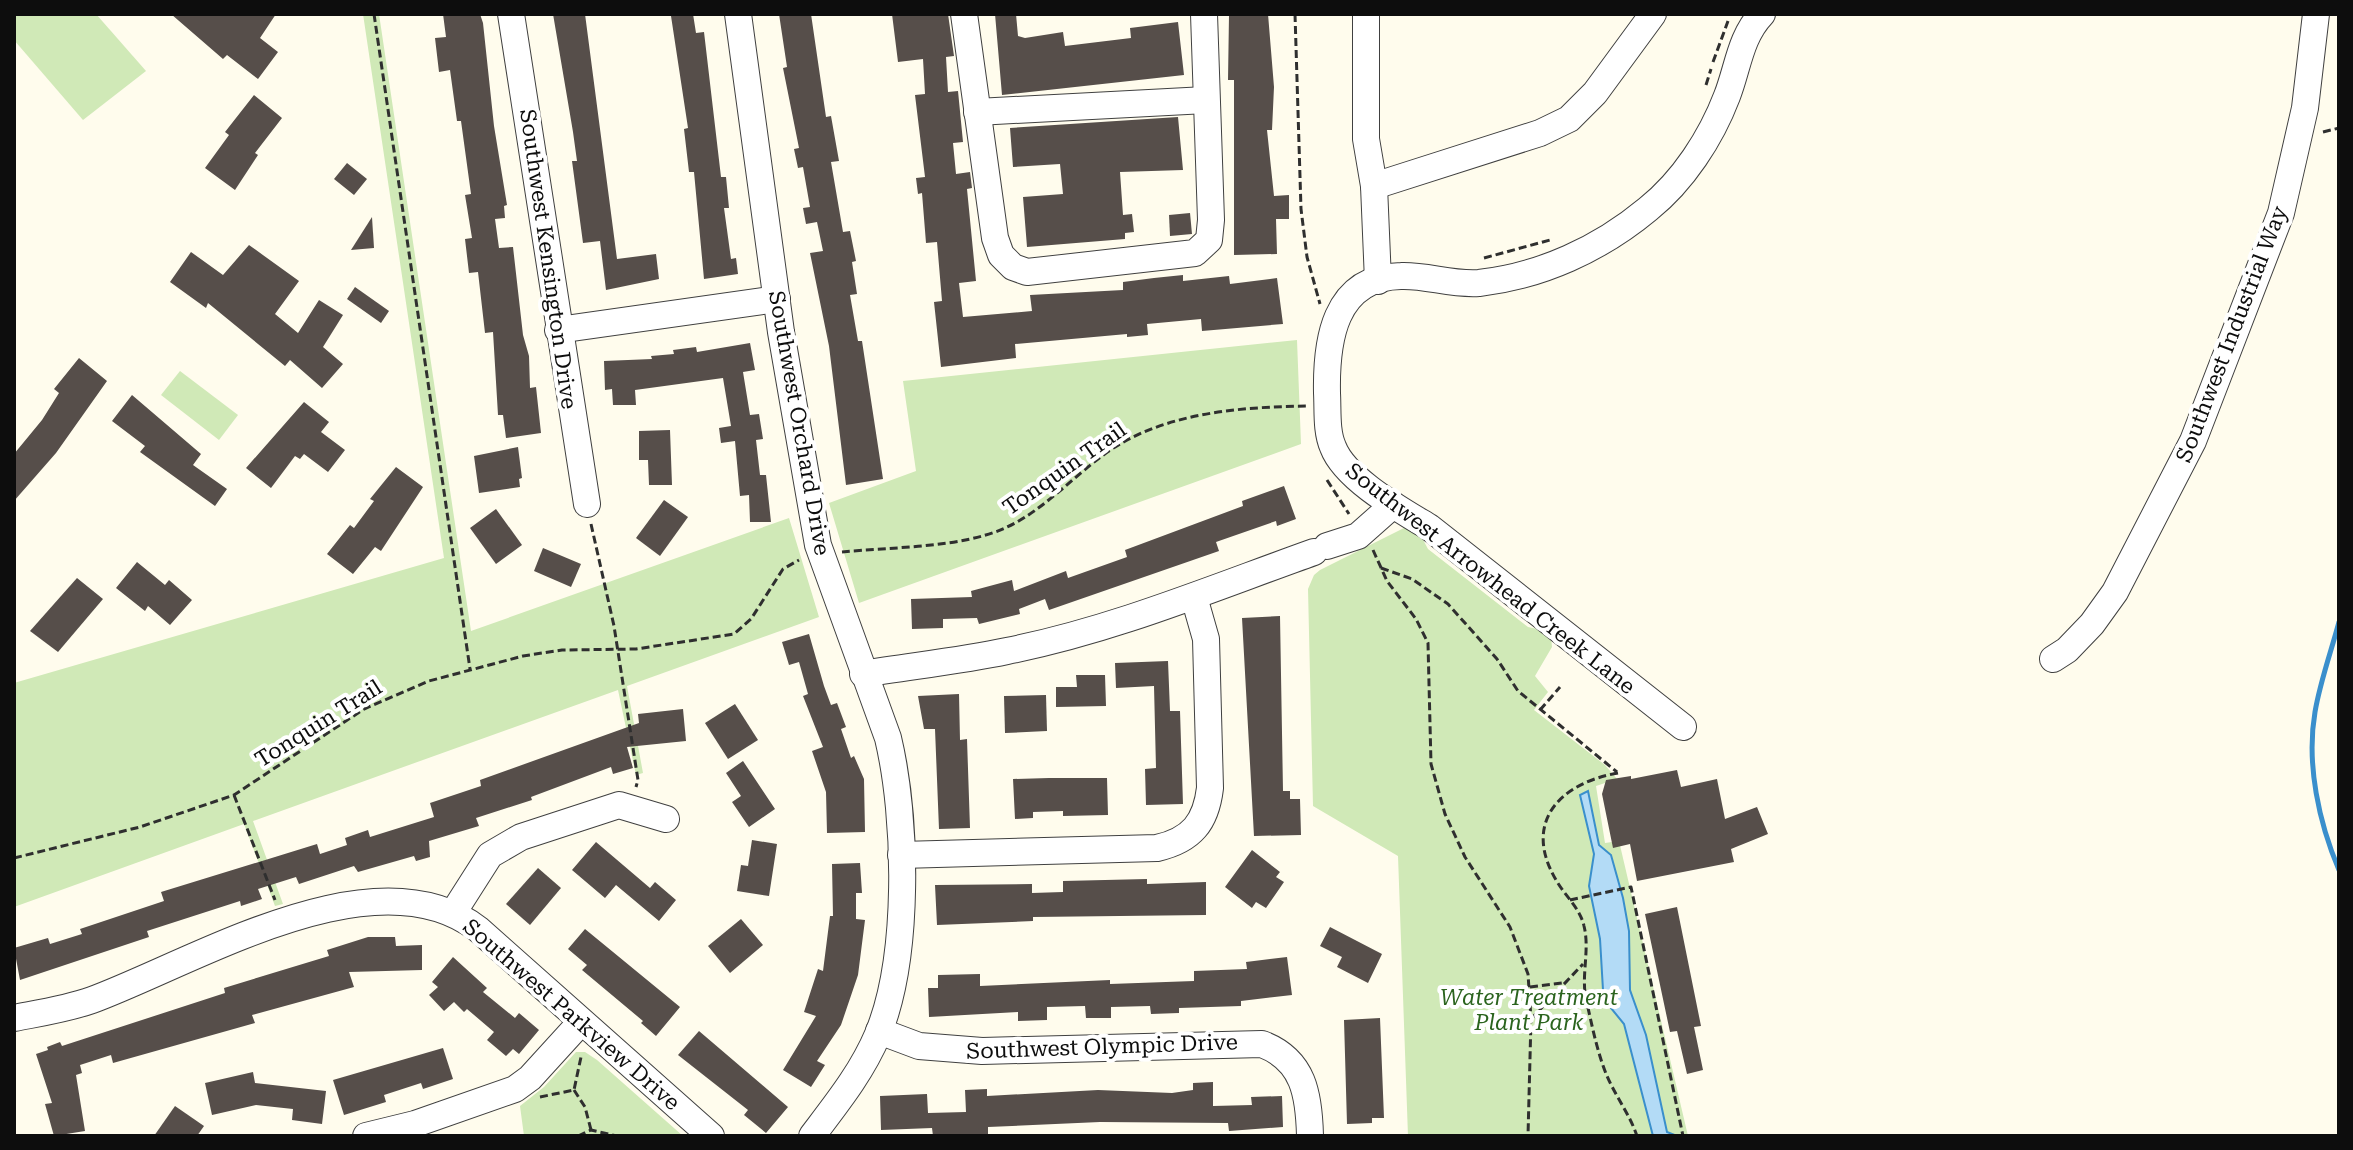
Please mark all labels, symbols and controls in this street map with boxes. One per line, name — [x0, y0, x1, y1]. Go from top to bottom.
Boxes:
street label: Southwest Kensington Drive — [515, 108, 582, 411]
street label: Southwest Industrial Way — [2171, 202, 2292, 466]
street label: Southwest Orchard Drive — [764, 289, 835, 557]
street label: Tonquin Trail — [998, 417, 1131, 520]
street label: Southwest Arrowhead Creek Lane — [1341, 458, 1640, 699]
street label: Tonquin Trail — [250, 674, 386, 772]
street label: Southwest Parkview Drive — [458, 914, 685, 1115]
park label: Water Treatment Plant Park — [1440, 985, 1619, 1035]
street label: Southwest Olympic Drive — [966, 1029, 1238, 1064]

